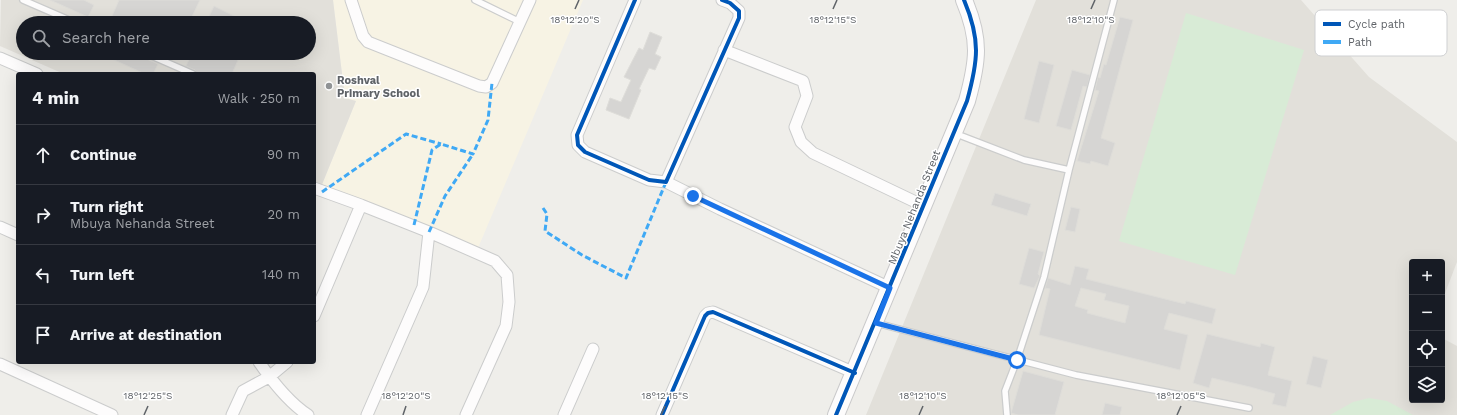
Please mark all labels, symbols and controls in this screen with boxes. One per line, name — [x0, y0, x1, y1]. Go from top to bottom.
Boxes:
legend — [1315, 10, 1447, 56]
text: 18°12'20"S — [550, 14, 600, 25]
text: 18°12'15"S — [810, 14, 856, 25]
text: 18°12'10"S — [1067, 14, 1115, 25]
search box — [16, 16, 316, 60]
text: Cycle path — [1348, 18, 1405, 31]
icon: search — [30, 27, 52, 49]
text: Search here — [62, 29, 150, 47]
text: Path — [1348, 36, 1372, 49]
place label: Roshval Primary School — [337, 74, 420, 100]
marker: Roshval Primary School — [324, 81, 334, 91]
text: 4 min — [32, 88, 79, 108]
text: Walk · 250 m — [218, 91, 300, 106]
icon: ahead — [32, 144, 54, 166]
text: Continue — [70, 146, 137, 164]
text: 90 m — [267, 147, 300, 162]
street label: Mbuya Nehanda Street — [886, 148, 944, 266]
route end — [684, 187, 702, 205]
text: Turn right — [70, 198, 143, 216]
icon: right — [32, 204, 54, 226]
text: 20 m — [268, 207, 300, 222]
text: Mbuya Nehanda Street — [70, 216, 214, 231]
map controls — [1409, 259, 1445, 403]
button: + — [1409, 259, 1445, 295]
icon: left — [32, 264, 54, 286]
text: Turn left — [70, 266, 134, 284]
text: 140 m — [262, 267, 300, 282]
button: − — [1409, 295, 1445, 331]
icon: arrive — [32, 324, 54, 346]
text: Arrive at destination — [70, 326, 222, 344]
button: locate — [1409, 331, 1445, 367]
route start — [1008, 351, 1026, 369]
button: layers — [1409, 367, 1445, 403]
text: 18°12'25"S — [124, 390, 172, 401]
text: 18°12'20"S — [381, 390, 431, 401]
text: 18°12'15"S — [642, 390, 688, 401]
text: 18°12'10"S — [899, 390, 947, 401]
text: 18°12'05"S — [1156, 390, 1206, 401]

